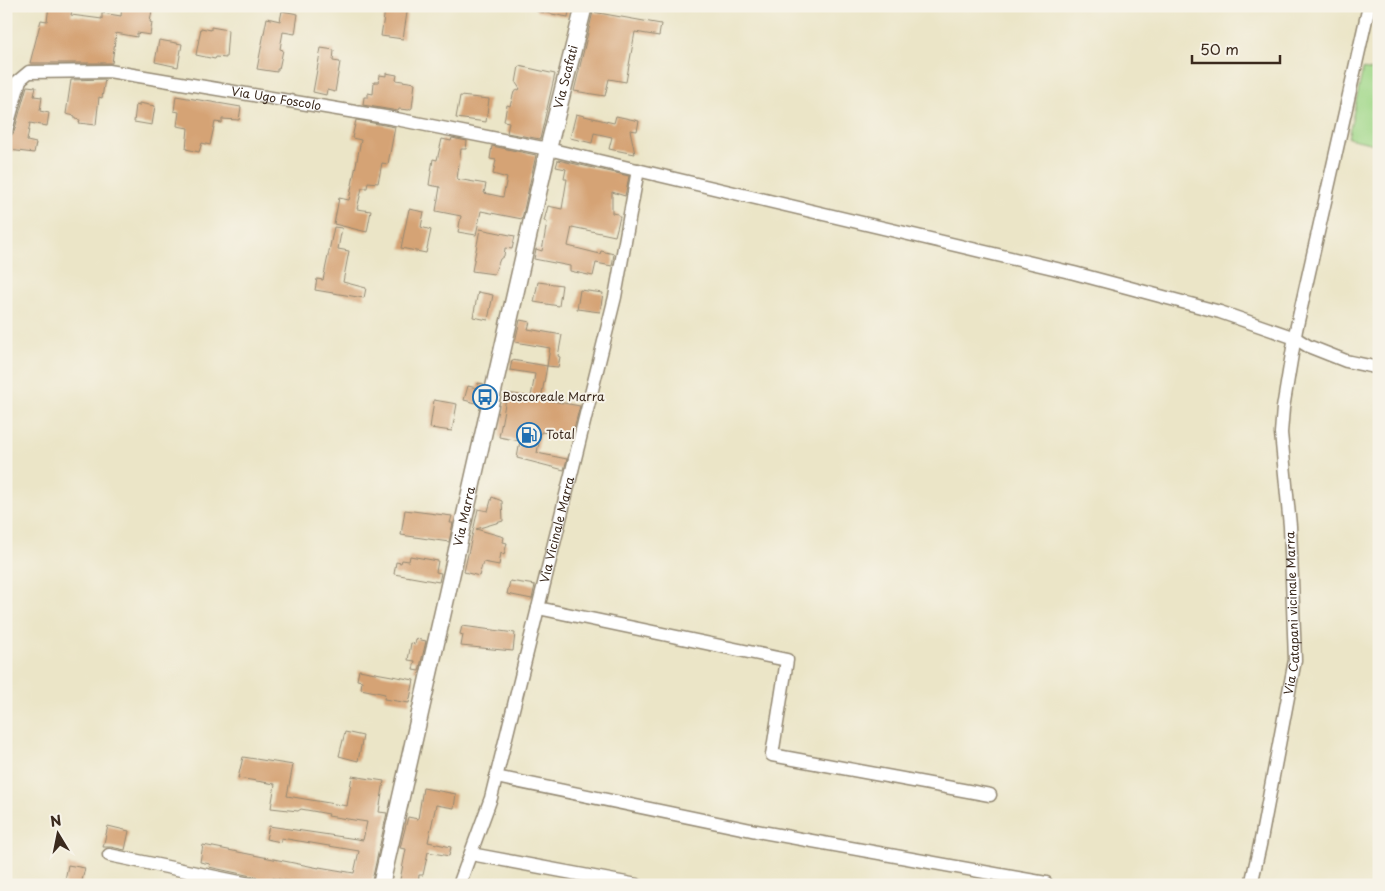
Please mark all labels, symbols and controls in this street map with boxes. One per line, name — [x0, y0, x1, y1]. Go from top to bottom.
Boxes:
scale bar — [1192, 32, 1280, 64]
text: 50 m — [1200, 37, 1239, 60]
street label: Via Scafati — [548, 43, 582, 110]
street label: Via Ugo Foscolo — [230, 82, 323, 114]
bus stop icon: Boscoreale Marra — [472, 384, 498, 410]
place label: Boscoreale Marra — [502, 387, 605, 405]
fuel station icon: Total — [516, 422, 542, 448]
place label: Total — [546, 425, 575, 443]
street label: Via Vicinale Marra — [535, 474, 578, 585]
street label: Via Marra — [448, 484, 479, 548]
street label: Via Catapani vicinale Marra — [1279, 531, 1303, 696]
north arrow — [32, 808, 82, 858]
text: N — [48, 809, 63, 832]

